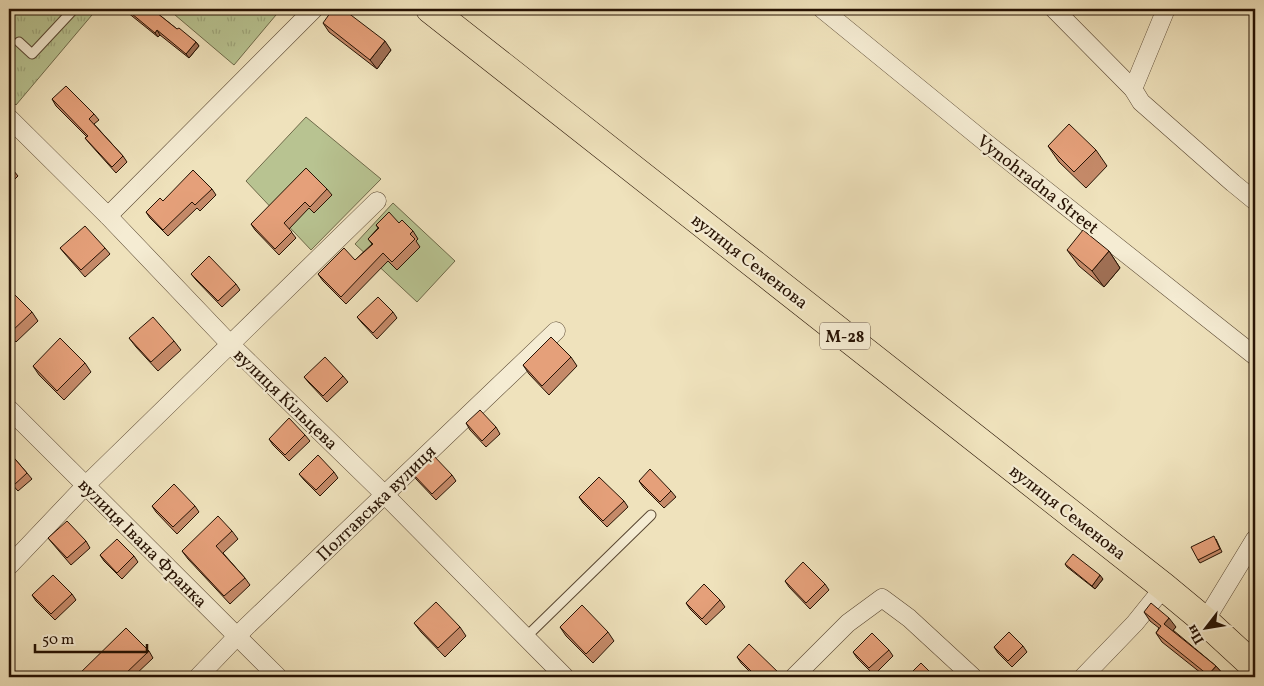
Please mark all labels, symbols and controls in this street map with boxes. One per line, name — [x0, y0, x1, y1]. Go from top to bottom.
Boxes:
street label: Vynohradna Street — [971, 130, 1103, 241]
street label: вулиця Семенова — [685, 209, 813, 316]
road number: М-28 — [820, 322, 870, 350]
street label: вулиця Кільцева — [227, 344, 343, 457]
street label: Полтавська вулиця — [312, 440, 442, 568]
street label: вулиця Семенова — [1003, 460, 1131, 567]
street label: вулиця Івана Франка — [72, 474, 212, 614]
north arrow — [1182, 604, 1232, 654]
scale bar — [35, 621, 148, 653]
text: Пн — [1183, 621, 1209, 647]
text: 50 m — [42, 630, 74, 651]

